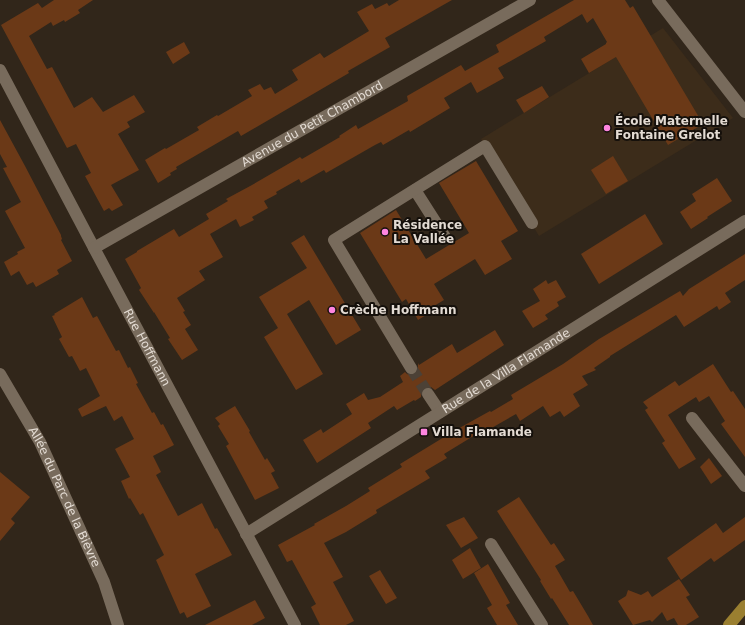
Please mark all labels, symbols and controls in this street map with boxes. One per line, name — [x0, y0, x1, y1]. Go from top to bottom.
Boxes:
street label: Avenue du Petit Chambord — [239, 78, 385, 170]
place label: École Maternelle Fontaine Grelot — [615, 113, 728, 142]
marker: École Maternelle Fontaine Grelot — [602, 123, 612, 133]
place label: Résidence La Vallée — [393, 218, 462, 246]
marker: Résidence La Vallée — [380, 227, 390, 237]
place label: Crèche Hoffmann — [340, 303, 457, 317]
marker: Crèche Hoffmann — [327, 305, 337, 315]
street label: Rue Hoffmann — [121, 306, 173, 389]
street label: Rue de la Villa Flamande — [439, 325, 573, 416]
street label: Allée du Parc de la Bièvre — [26, 424, 103, 569]
place label: Villa Flamande — [432, 425, 532, 439]
marker: Villa Flamande — [419, 427, 429, 437]

